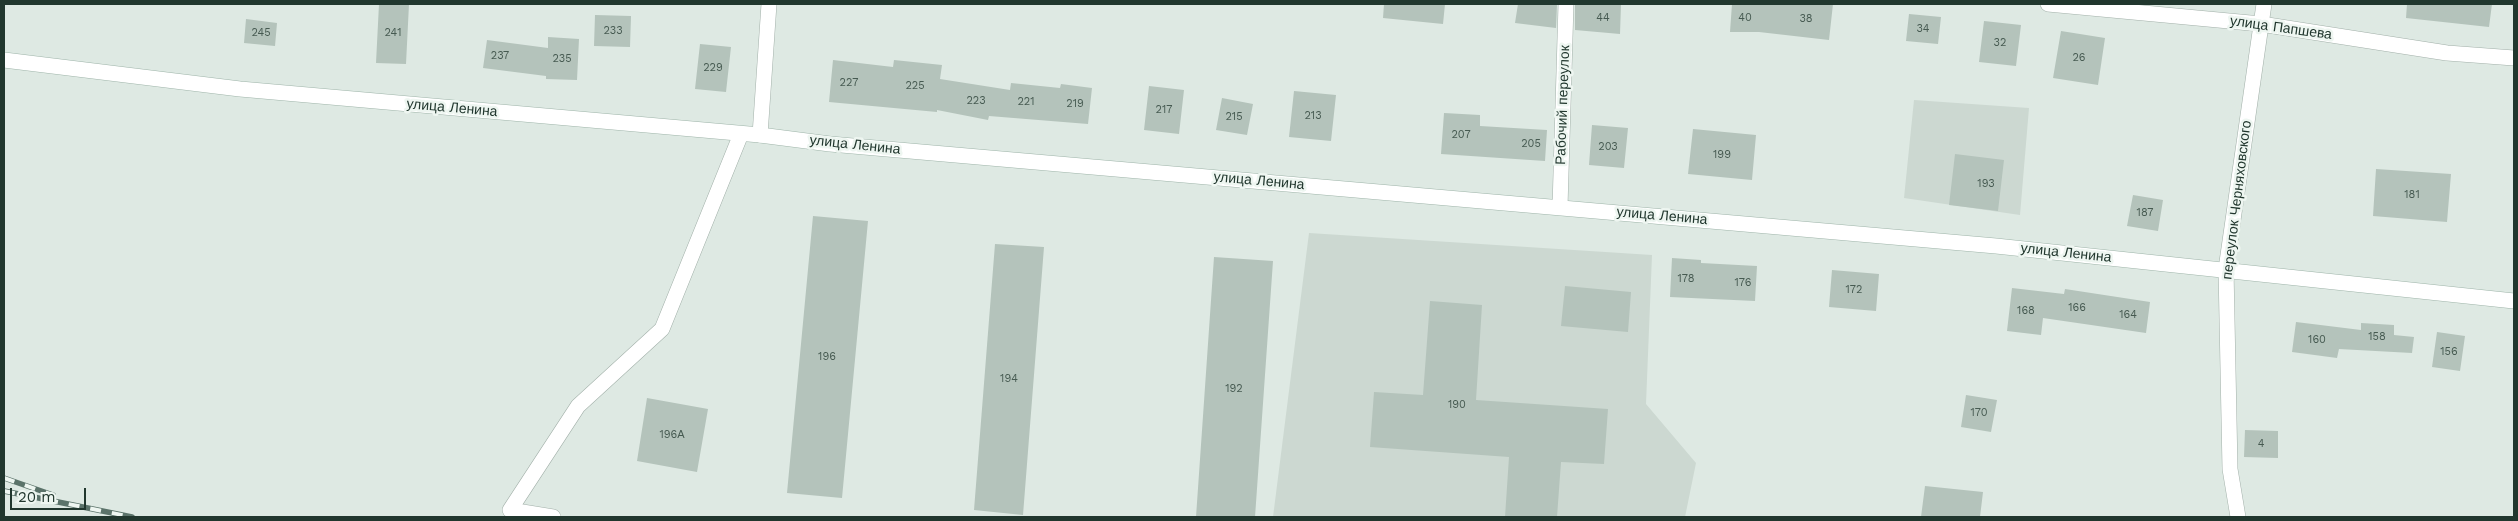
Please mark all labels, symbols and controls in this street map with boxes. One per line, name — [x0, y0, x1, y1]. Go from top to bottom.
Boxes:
house number: 44 — [1596, 11, 1610, 25]
house number: 40 — [1738, 11, 1752, 25]
house number: 38 — [1799, 12, 1813, 26]
street label: улица Папшева — [2229, 13, 2333, 43]
house number: 34 — [1916, 22, 1930, 36]
house number: 233 — [603, 24, 623, 38]
house number: 245 — [251, 26, 271, 40]
house number: 241 — [385, 26, 401, 40]
house number: 32 — [1994, 36, 2006, 50]
street label: Рабочий переулок — [1553, 45, 1573, 165]
house number: 237 — [491, 49, 509, 63]
house number: 26 — [2072, 51, 2086, 65]
house number: 235 — [552, 52, 572, 66]
house number: 229 — [703, 61, 723, 75]
house number: 227 — [840, 76, 858, 90]
house number: 225 — [905, 79, 925, 93]
house number: 223 — [966, 94, 986, 108]
house number: 221 — [1017, 95, 1035, 109]
street label: улица Ленина — [406, 96, 498, 120]
house number: 219 — [1066, 97, 1084, 111]
house number: 217 — [1156, 103, 1172, 117]
house number: 213 — [1304, 109, 1322, 123]
house number: 215 — [1225, 110, 1243, 124]
street label: переулок Черняховского — [2219, 119, 2255, 281]
house number: 207 — [1451, 128, 1471, 142]
street label: улица Ленина — [809, 132, 901, 158]
house number: 205 — [1521, 137, 1541, 151]
house number: 203 — [1598, 140, 1618, 154]
house number: 199 — [1713, 148, 1731, 162]
street label: улица Ленина — [1213, 169, 1305, 193]
house number: 193 — [1977, 177, 1995, 191]
house number: 181 — [2404, 188, 2420, 202]
street label: улица Ленина — [1616, 204, 1708, 228]
house number: 187 — [2137, 206, 2153, 220]
street label: улица Ленина — [2020, 240, 2112, 266]
house number: 178 — [1677, 272, 1695, 286]
house number: 176 — [1735, 276, 1751, 290]
house number: 172 — [1846, 283, 1862, 297]
house number: 166 — [2068, 301, 2086, 315]
house number: 168 — [2017, 304, 2035, 318]
house number: 164 — [2119, 308, 2137, 322]
house number: 158 — [2368, 330, 2386, 344]
house number: 160 — [2308, 333, 2326, 347]
house number: 156 — [2440, 345, 2458, 359]
house number: 196 — [818, 350, 836, 364]
house number: 194 — [1000, 372, 1018, 386]
house number: 192 — [1225, 382, 1243, 396]
house number: 190 — [1448, 398, 1466, 412]
house number: 170 — [1970, 406, 1988, 420]
house number: 196А — [659, 428, 685, 442]
house number: 4 — [2258, 437, 2264, 451]
scale bar — [12, 478, 89, 510]
text: 20 m — [18, 488, 56, 506]

